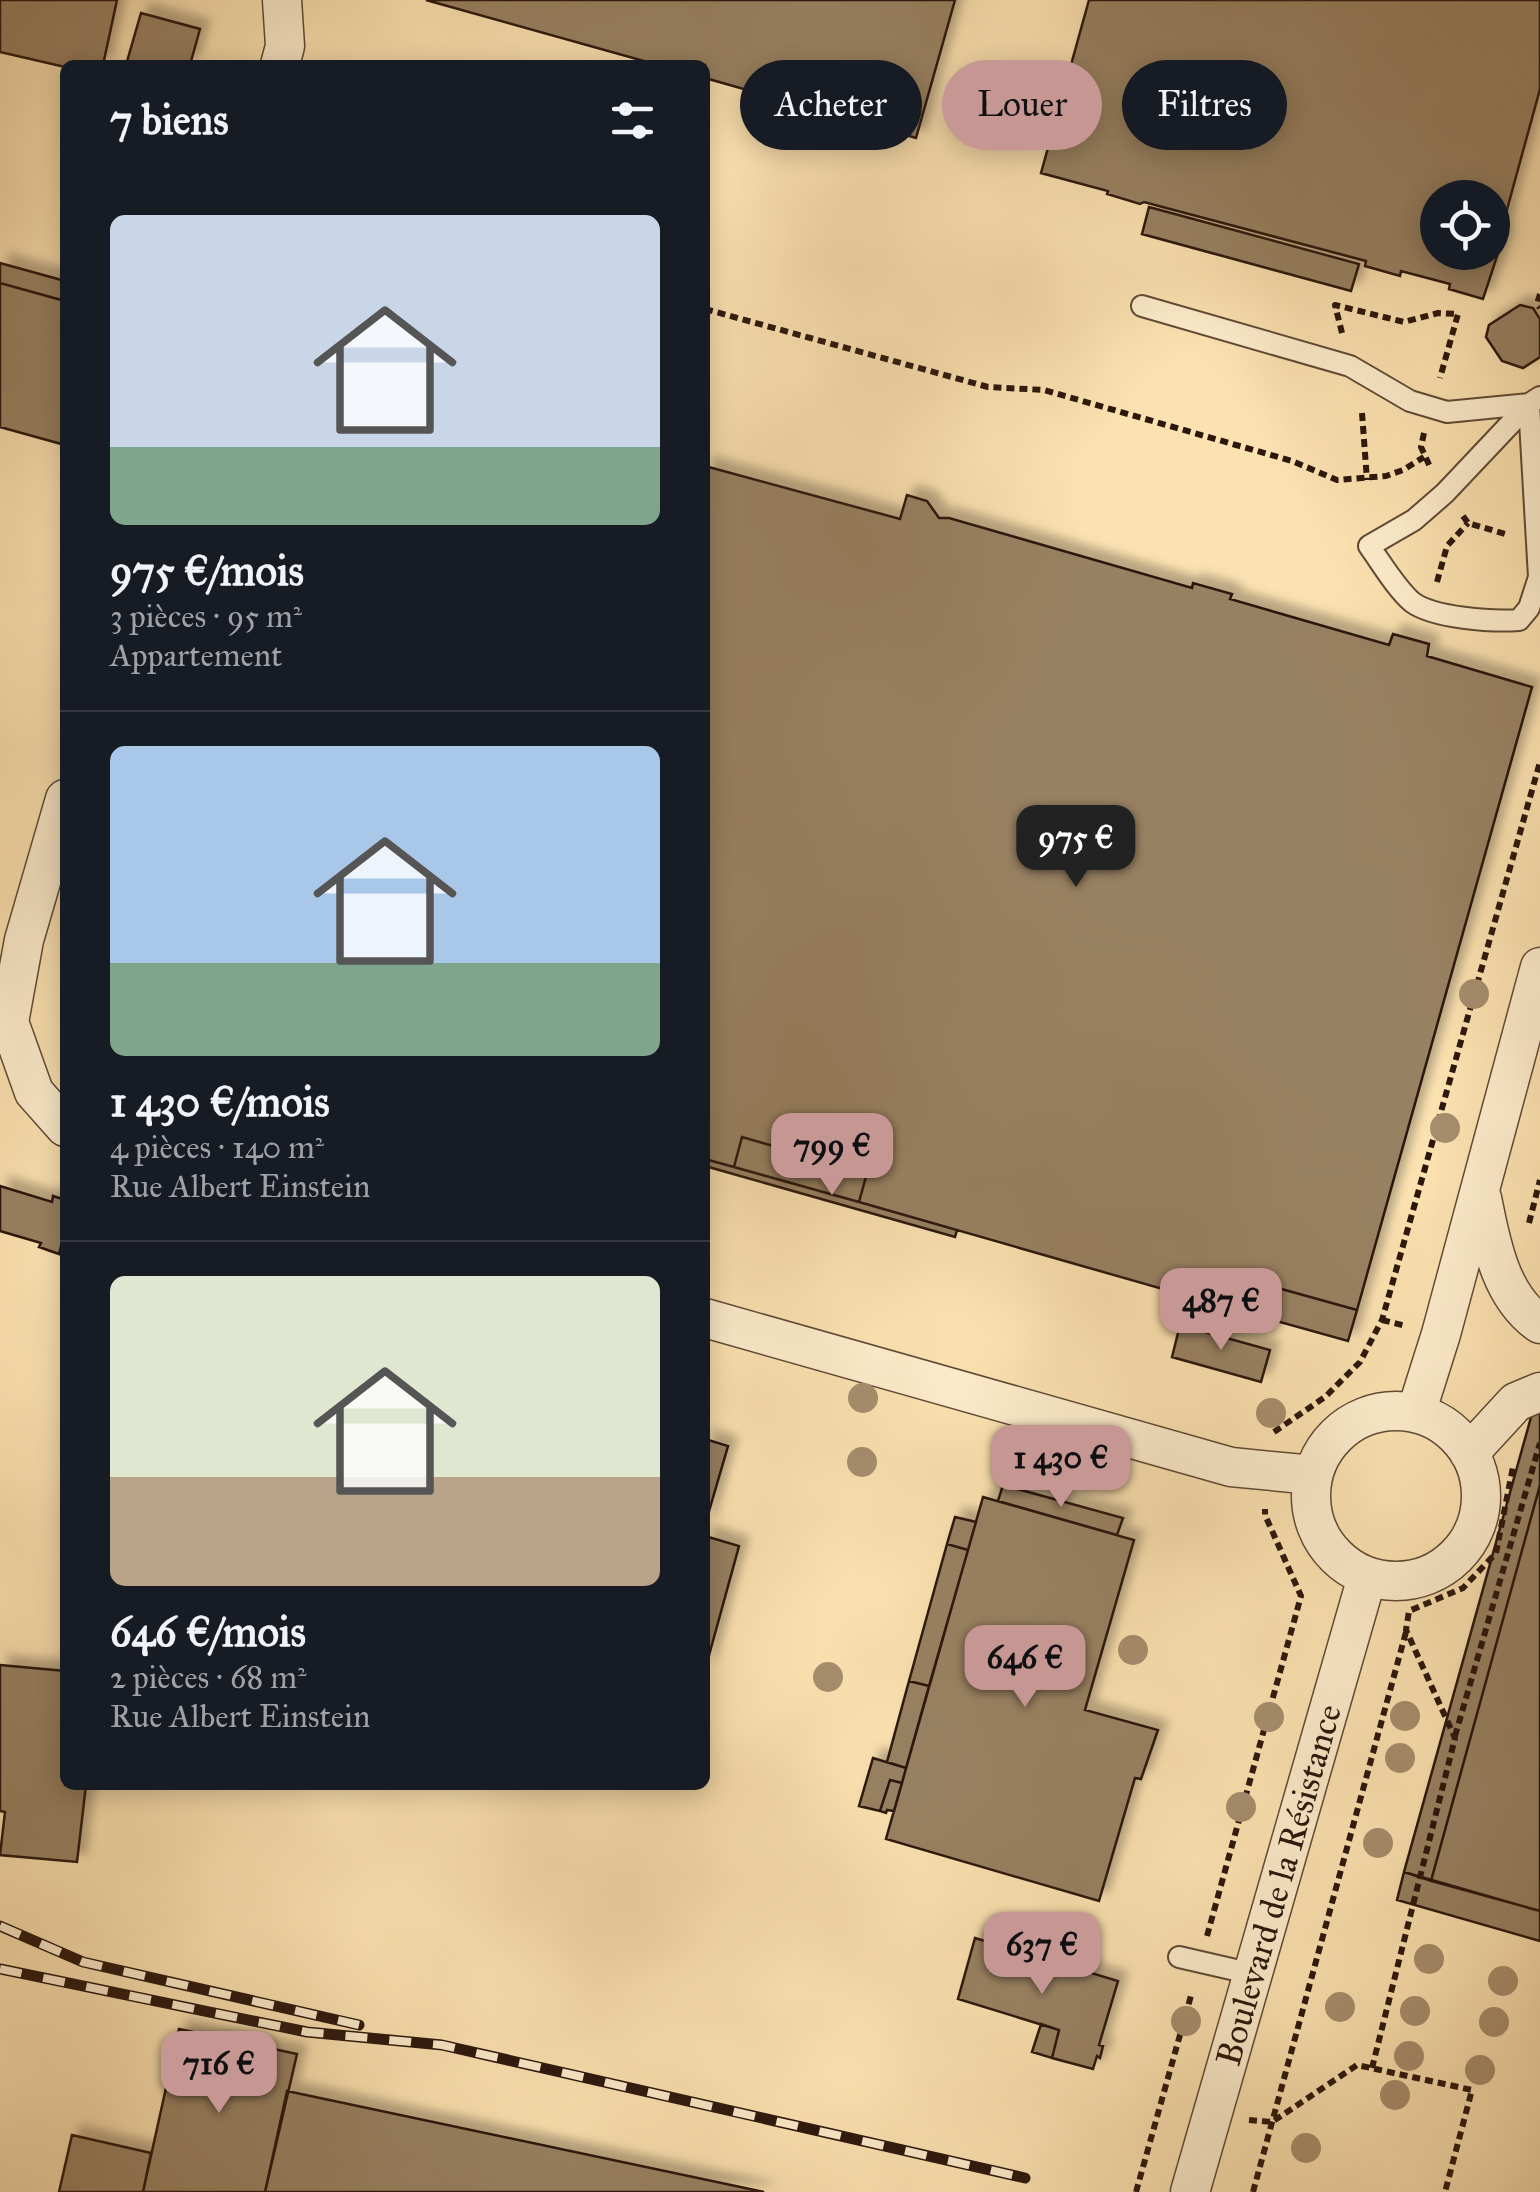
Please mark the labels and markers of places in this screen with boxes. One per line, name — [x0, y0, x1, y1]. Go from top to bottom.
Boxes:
pin: 975 € — [1006, 805, 1146, 890]
pin: 799 € — [762, 1113, 902, 1198]
pin: 487 € — [1151, 1268, 1291, 1353]
pin: 1 430 € — [969, 1425, 1153, 1510]
pin: 646 € — [955, 1625, 1095, 1710]
pin: 637 € — [972, 1912, 1112, 1997]
pin: 716 € — [149, 2031, 289, 2116]

